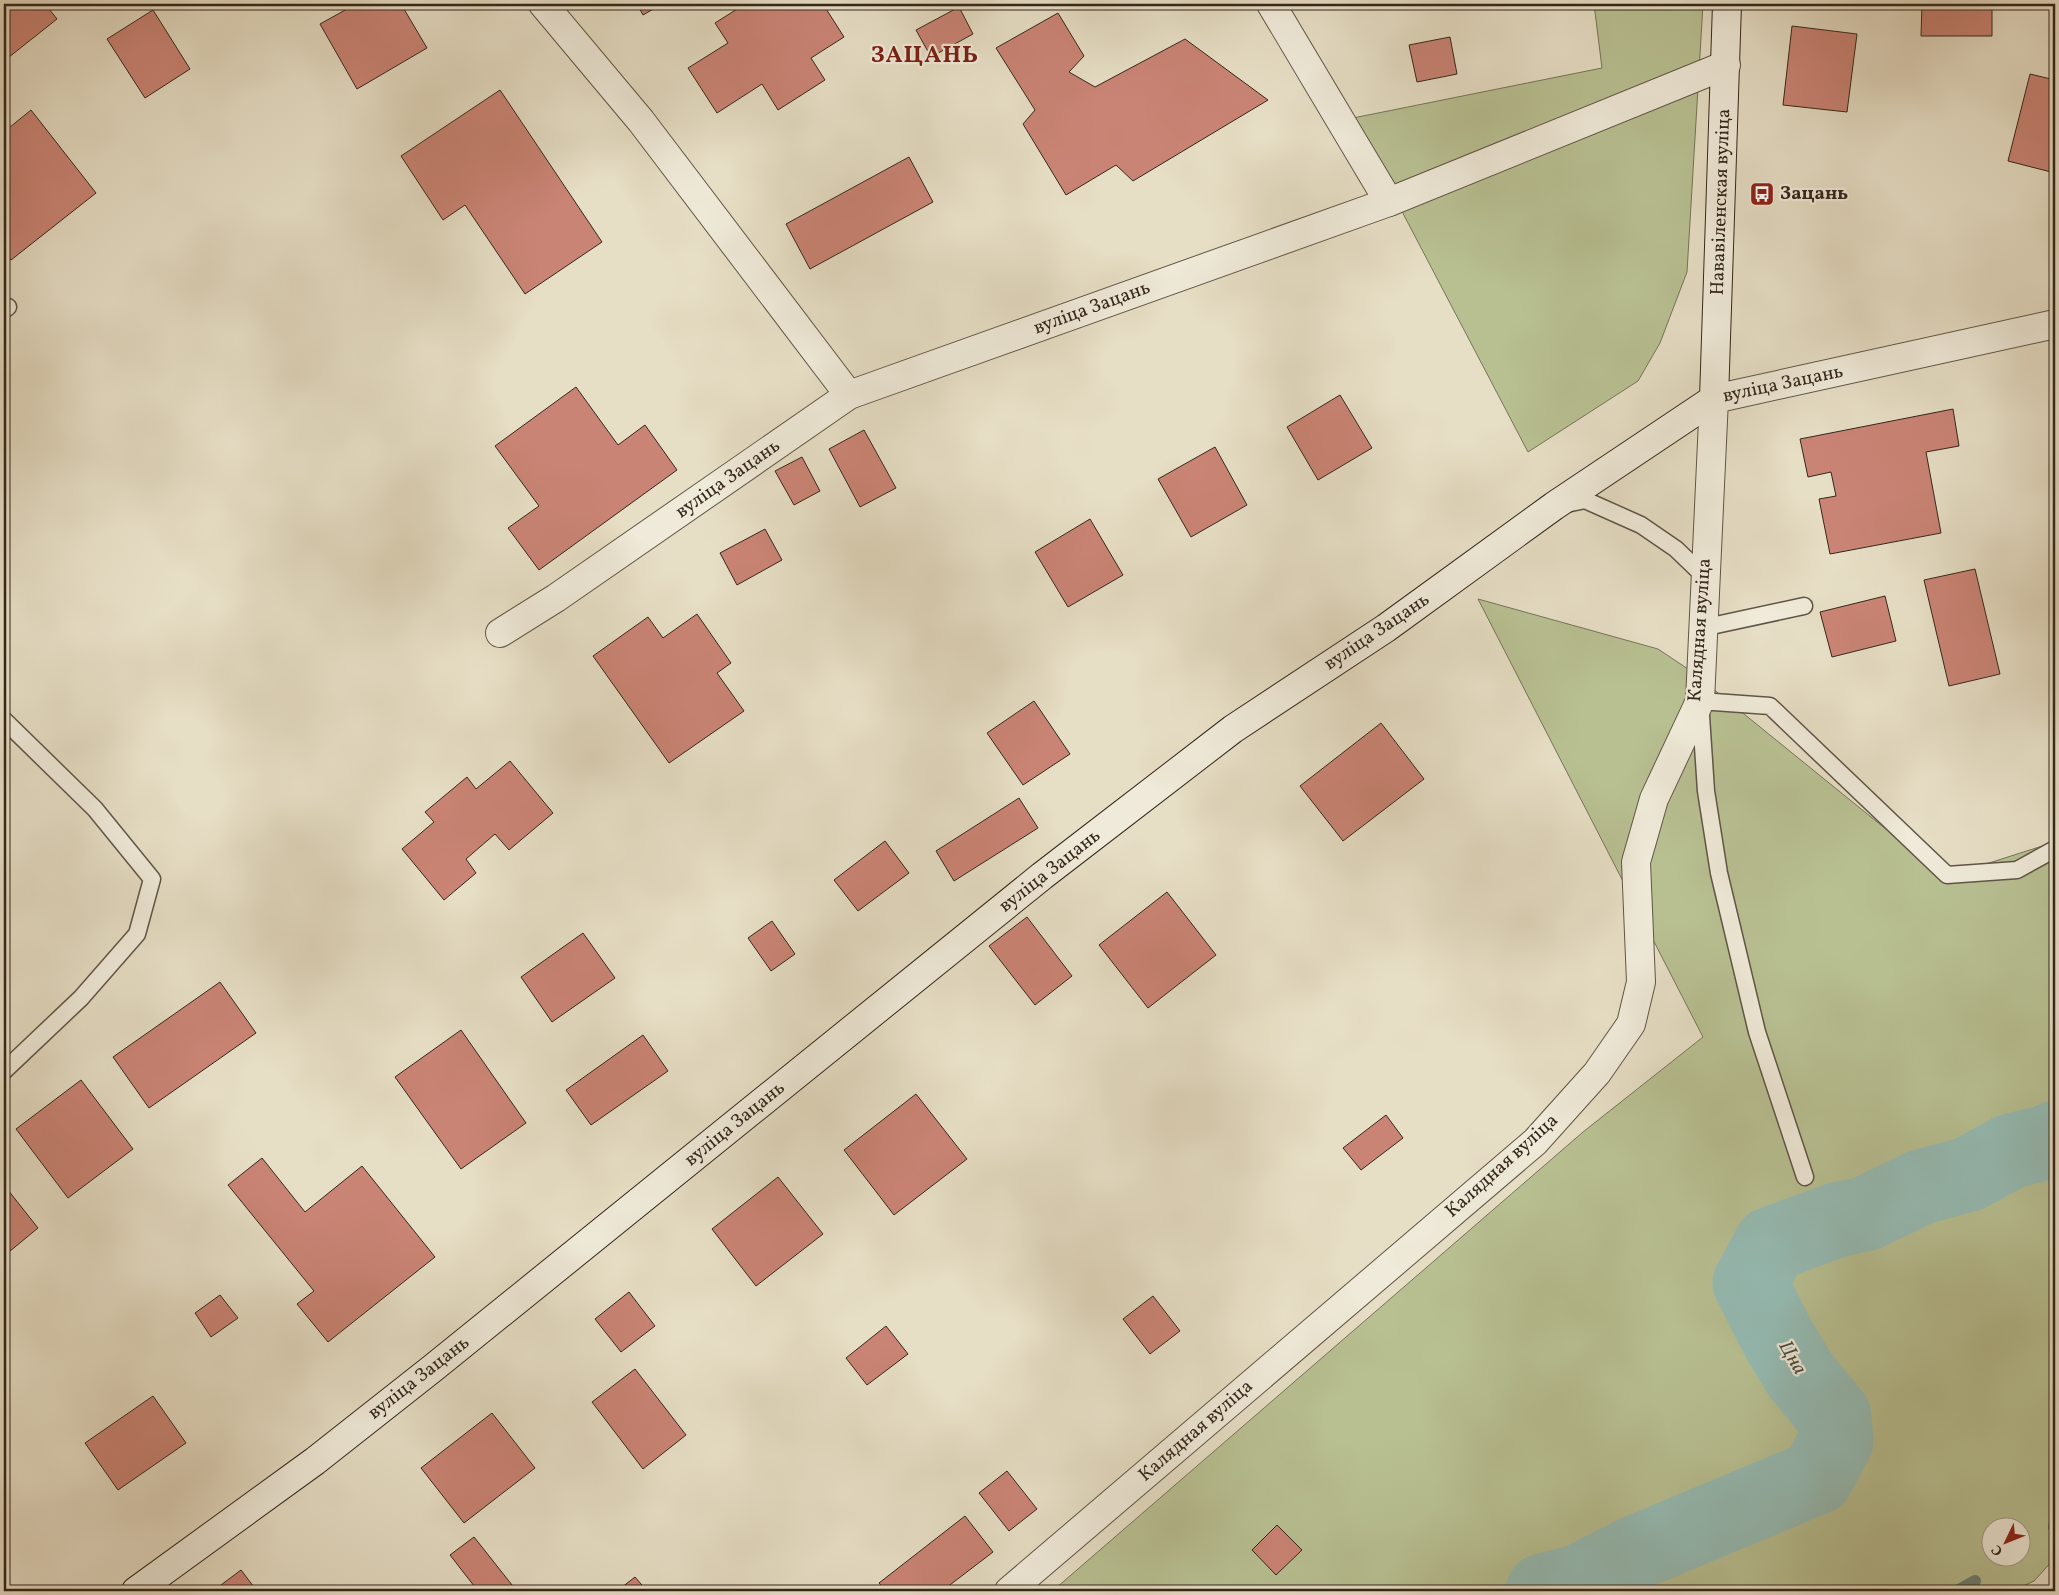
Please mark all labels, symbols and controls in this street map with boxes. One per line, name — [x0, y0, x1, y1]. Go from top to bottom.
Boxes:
district label: ЗАЦАНЬ — [871, 39, 979, 73]
street label: Нававіленская вуліца — [1705, 108, 1737, 296]
bus stop icon: Зацань — [1749, 181, 1775, 207]
place label: Зацань — [1780, 181, 1848, 207]
street label: вуліца Зацань — [1030, 275, 1154, 341]
street label: вуліца Зацань — [1720, 359, 1846, 409]
street label: вуліца Зацань — [670, 433, 786, 525]
street label: Калядная вуліца — [1682, 557, 1718, 703]
street label: вуліца Зацань — [1319, 587, 1435, 677]
street label: вуліца Зацань — [994, 823, 1106, 919]
street label: вуліца Зацань — [679, 1075, 791, 1173]
street label: Калядная вуліца — [1440, 1108, 1564, 1224]
street label: вуліца Зацань — [363, 1330, 475, 1426]
water label: Цна — [1771, 1336, 1813, 1380]
street label: Калядная вуліца — [1133, 1374, 1259, 1488]
north arrow — [1982, 1518, 2032, 1568]
text: С — [1988, 1540, 2008, 1560]

